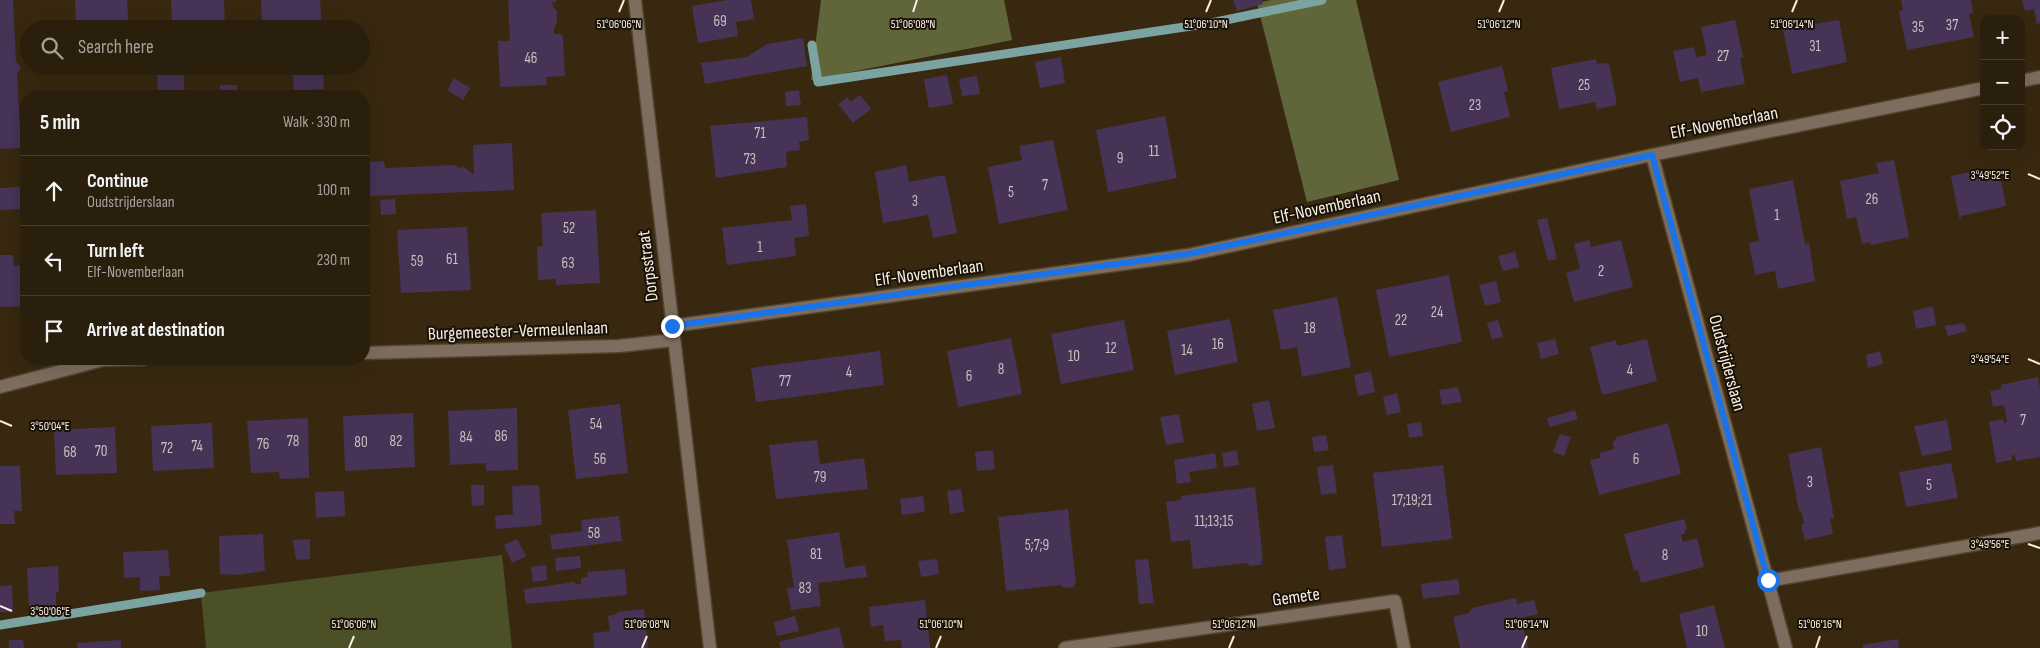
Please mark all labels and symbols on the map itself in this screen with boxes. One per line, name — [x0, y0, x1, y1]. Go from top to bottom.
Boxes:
house number: 69 — [713, 12, 727, 31]
house number: 37 — [1946, 16, 1958, 35]
text: 51°06'06"N — [597, 17, 641, 32]
text: 51°06'08"N — [891, 17, 935, 32]
text: 51°06'10"N — [1184, 17, 1228, 32]
text: 51°06'12"N — [1477, 17, 1521, 32]
text: 51°06'14"N — [1770, 17, 1814, 32]
house number: 35 — [1912, 18, 1924, 37]
house number: 31 — [1809, 37, 1822, 56]
house number: 27 — [1717, 47, 1729, 66]
house number: 46 — [525, 49, 537, 68]
house number: 25 — [1578, 76, 1590, 95]
house number: 23 — [1469, 96, 1481, 115]
street label: Elf-Novemberlaan — [1668, 102, 1780, 144]
house number: 71 — [754, 124, 766, 143]
house number: 11 — [1149, 142, 1160, 161]
house number: 9 — [1117, 149, 1123, 168]
house number: 73 — [744, 150, 756, 169]
text: 3°49'52"E — [1971, 168, 2009, 183]
house number: 7 — [1042, 176, 1048, 195]
house number: 5 — [1008, 183, 1014, 202]
street label: Elf-Novemberlaan — [1271, 185, 1383, 229]
house number: 26 — [1866, 190, 1878, 209]
house number: 3 — [912, 192, 918, 211]
house number: 1 — [1774, 206, 1780, 225]
house number: 52 — [563, 219, 575, 238]
street label: Dorpsstraat — [633, 229, 663, 303]
house number: 1 — [757, 238, 763, 257]
house number: 61 — [446, 250, 459, 269]
house number: 59 — [411, 252, 423, 271]
house number: 63 — [562, 254, 574, 273]
street label: Elf-Novemberlaan — [873, 255, 985, 291]
house number: 2 — [1598, 262, 1604, 281]
house number: 24 — [1431, 303, 1443, 322]
house number: 22 — [1395, 311, 1407, 330]
street label: Oudstrijderslaan — [1704, 313, 1750, 413]
route end — [661, 315, 684, 338]
street label: Burgemeester-Vermeulenlaan — [428, 317, 608, 345]
house number: 18 — [1304, 319, 1316, 338]
house number: 16 — [1212, 335, 1224, 354]
house number: 12 — [1105, 339, 1117, 358]
house number: 14 — [1181, 341, 1193, 360]
house number: 10 — [1068, 347, 1080, 366]
text: 3°49'54"E — [1971, 352, 2009, 367]
house number: 8 — [998, 360, 1004, 379]
house number: 4 — [1627, 361, 1633, 380]
house number: 4 — [846, 363, 852, 382]
house number: 6 — [966, 367, 972, 386]
house number: 77 — [779, 372, 791, 391]
house number: 7 — [2020, 411, 2026, 430]
house number: 54 — [590, 415, 602, 434]
text: 3°50'04"E — [30, 419, 70, 434]
house number: 86 — [494, 427, 508, 446]
house number: 84 — [459, 428, 473, 447]
house number: 78 — [287, 432, 299, 451]
house number: 82 — [390, 432, 402, 451]
house number: 80 — [354, 433, 368, 452]
house number: 76 — [257, 435, 269, 454]
house number: 74 — [191, 437, 203, 456]
house number: 72 — [161, 439, 173, 458]
house number: 70 — [95, 442, 107, 461]
house number: 68 — [63, 443, 77, 462]
house number: 56 — [594, 450, 606, 469]
house number: 6 — [1633, 450, 1639, 469]
house number: 79 — [814, 468, 826, 487]
house number: 3 — [1807, 473, 1813, 492]
house number: 5 — [1926, 476, 1932, 495]
house number: 17;19;21 — [1392, 491, 1433, 510]
house number: 11;13;15 — [1194, 512, 1234, 531]
house number: 58 — [588, 524, 600, 543]
house number: 5;7;9 — [1025, 536, 1049, 555]
text: 3°49'56"E — [1970, 537, 2010, 552]
house number: 81 — [810, 545, 823, 564]
house number: 8 — [1662, 546, 1668, 565]
route start — [1757, 569, 1780, 592]
house number: 83 — [799, 579, 811, 598]
street label: Gemete — [1271, 583, 1321, 611]
text: 3°50'06"E — [30, 604, 70, 619]
text: 51°06'06"N — [332, 617, 376, 632]
text: 51°06'08"N — [625, 617, 669, 632]
text: 51°06'10"N — [919, 617, 963, 632]
text: 51°06'12"N — [1212, 617, 1256, 632]
text: 51°06'14"N — [1505, 617, 1549, 632]
text: 51°06'16"N — [1798, 617, 1842, 632]
house number: 10 — [1696, 622, 1708, 641]

